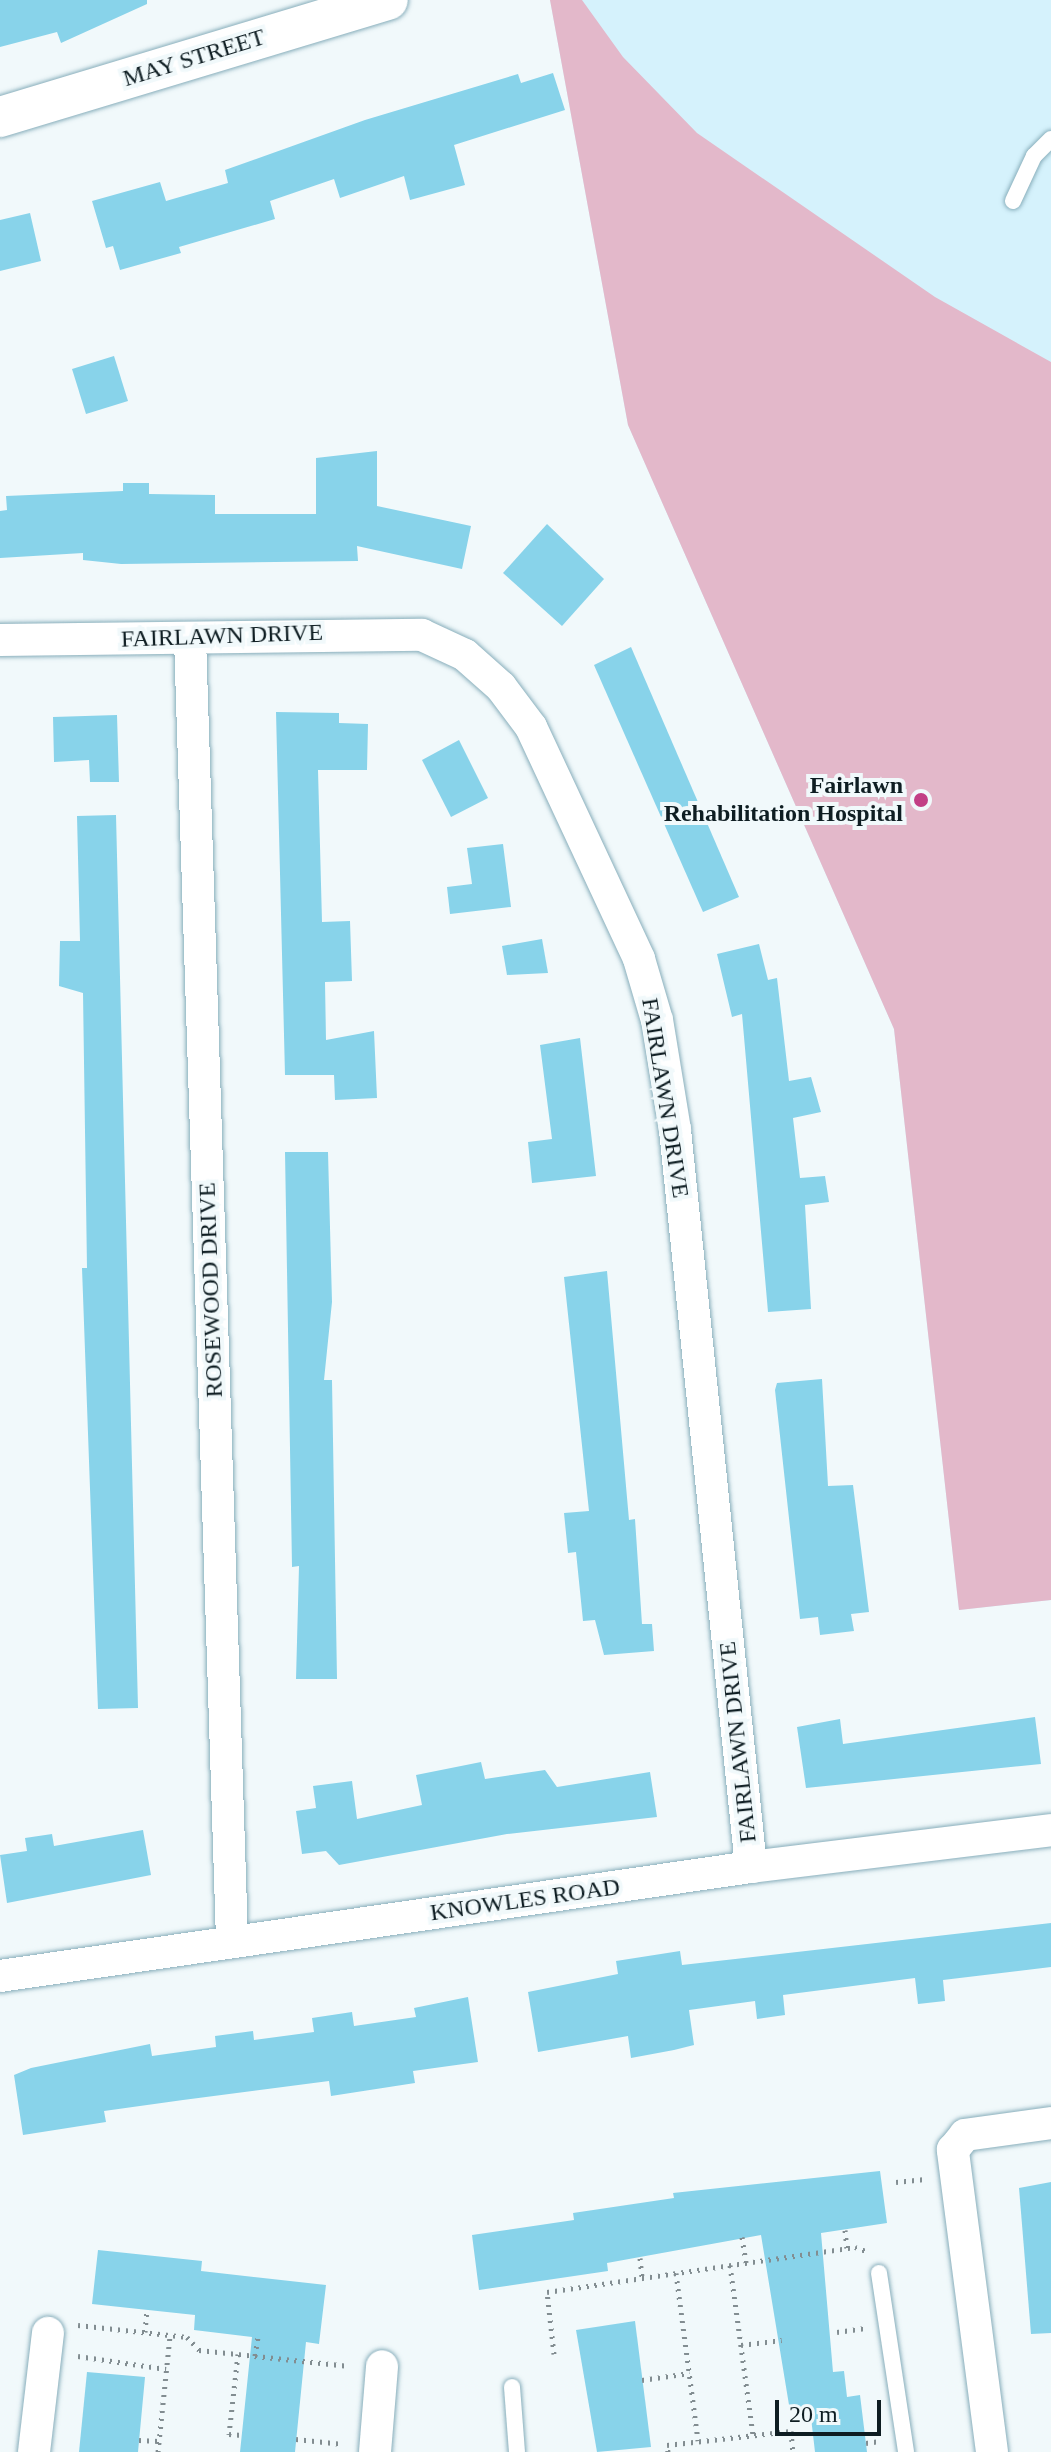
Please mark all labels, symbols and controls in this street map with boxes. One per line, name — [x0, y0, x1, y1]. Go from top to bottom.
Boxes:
street label: MAY STREET — [119, 23, 269, 93]
street label: FAIRLAWN DRIVE — [120, 618, 324, 654]
place label: Fairlawn Rehabilitation Hospital — [664, 772, 903, 828]
marker: Fairlawn Rehabilitation Hospital — [910, 789, 932, 811]
street label: FAIRLAWN DRIVE — [635, 996, 695, 1200]
street label: ROSEWOOD DRIVE — [193, 1182, 229, 1398]
street label: FAIRLAWN DRIVE — [713, 1640, 763, 1844]
street label: KNOWLES ROAD — [428, 1872, 622, 1928]
scale bar — [779, 2384, 885, 2434]
text: 20 m — [789, 2401, 838, 2427]

